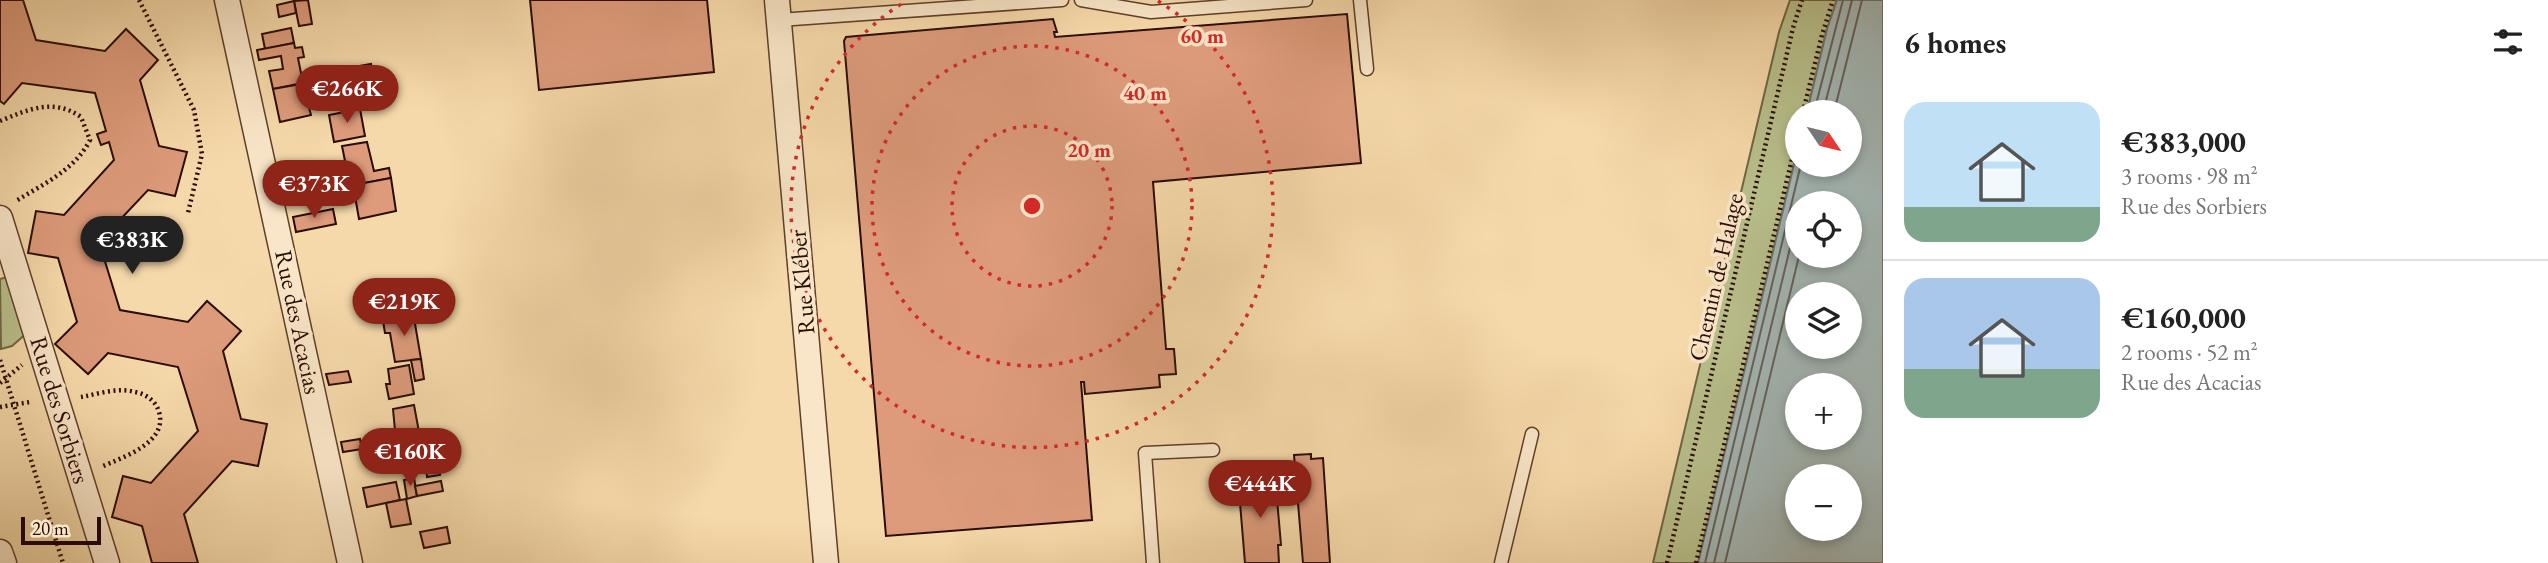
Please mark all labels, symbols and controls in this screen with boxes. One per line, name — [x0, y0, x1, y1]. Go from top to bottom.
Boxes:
text: 60 m — [1180, 22, 1224, 49]
text: 6 homes — [1904, 23, 2006, 62]
icon: filters — [2489, 23, 2527, 61]
pin: €266K — [298, 66, 396, 125]
text: €266K — [311, 73, 383, 103]
text: 40 m — [1123, 79, 1167, 106]
north arrow — [1785, 100, 1862, 177]
map controls — [1785, 100, 1862, 541]
text: €383,000 — [2121, 122, 2246, 161]
icon: home — [1960, 130, 2044, 214]
text: 20 m — [1067, 136, 1111, 163]
pin: €373K — [265, 160, 363, 220]
text: 3 rooms · 98 m² — [2121, 161, 2258, 191]
text: €373K — [278, 168, 350, 198]
street label: Chemin de Halage — [1681, 190, 1750, 364]
button: locate — [1785, 191, 1862, 268]
text: Rue des Sorbiers — [2121, 191, 2267, 221]
centre of rings — [1020, 194, 1044, 218]
pin: €383K — [83, 216, 181, 276]
text: €383K — [96, 224, 168, 254]
street label: Rue Kléber — [781, 228, 822, 336]
street label: Rue des Acacias — [268, 247, 329, 397]
pin: €219K — [355, 278, 453, 338]
button: layers — [1785, 282, 1862, 359]
text: €219K — [368, 286, 440, 316]
text: €160,000 — [2121, 298, 2246, 337]
icon: home — [1960, 306, 2044, 390]
street label: Rue des Sorbiers — [23, 332, 98, 487]
text: 2 rooms · 52 m² — [2121, 337, 2258, 367]
text: Rue des Acacias — [2121, 367, 2261, 397]
button: + — [1785, 373, 1862, 450]
pin: €160K — [361, 428, 459, 488]
text: €160K — [374, 436, 446, 466]
pin: €444K — [1211, 461, 1309, 520]
button: − — [1785, 464, 1862, 541]
text: €444K — [1224, 468, 1296, 498]
scale bar — [21, 514, 102, 546]
text: 20 m — [32, 516, 69, 541]

